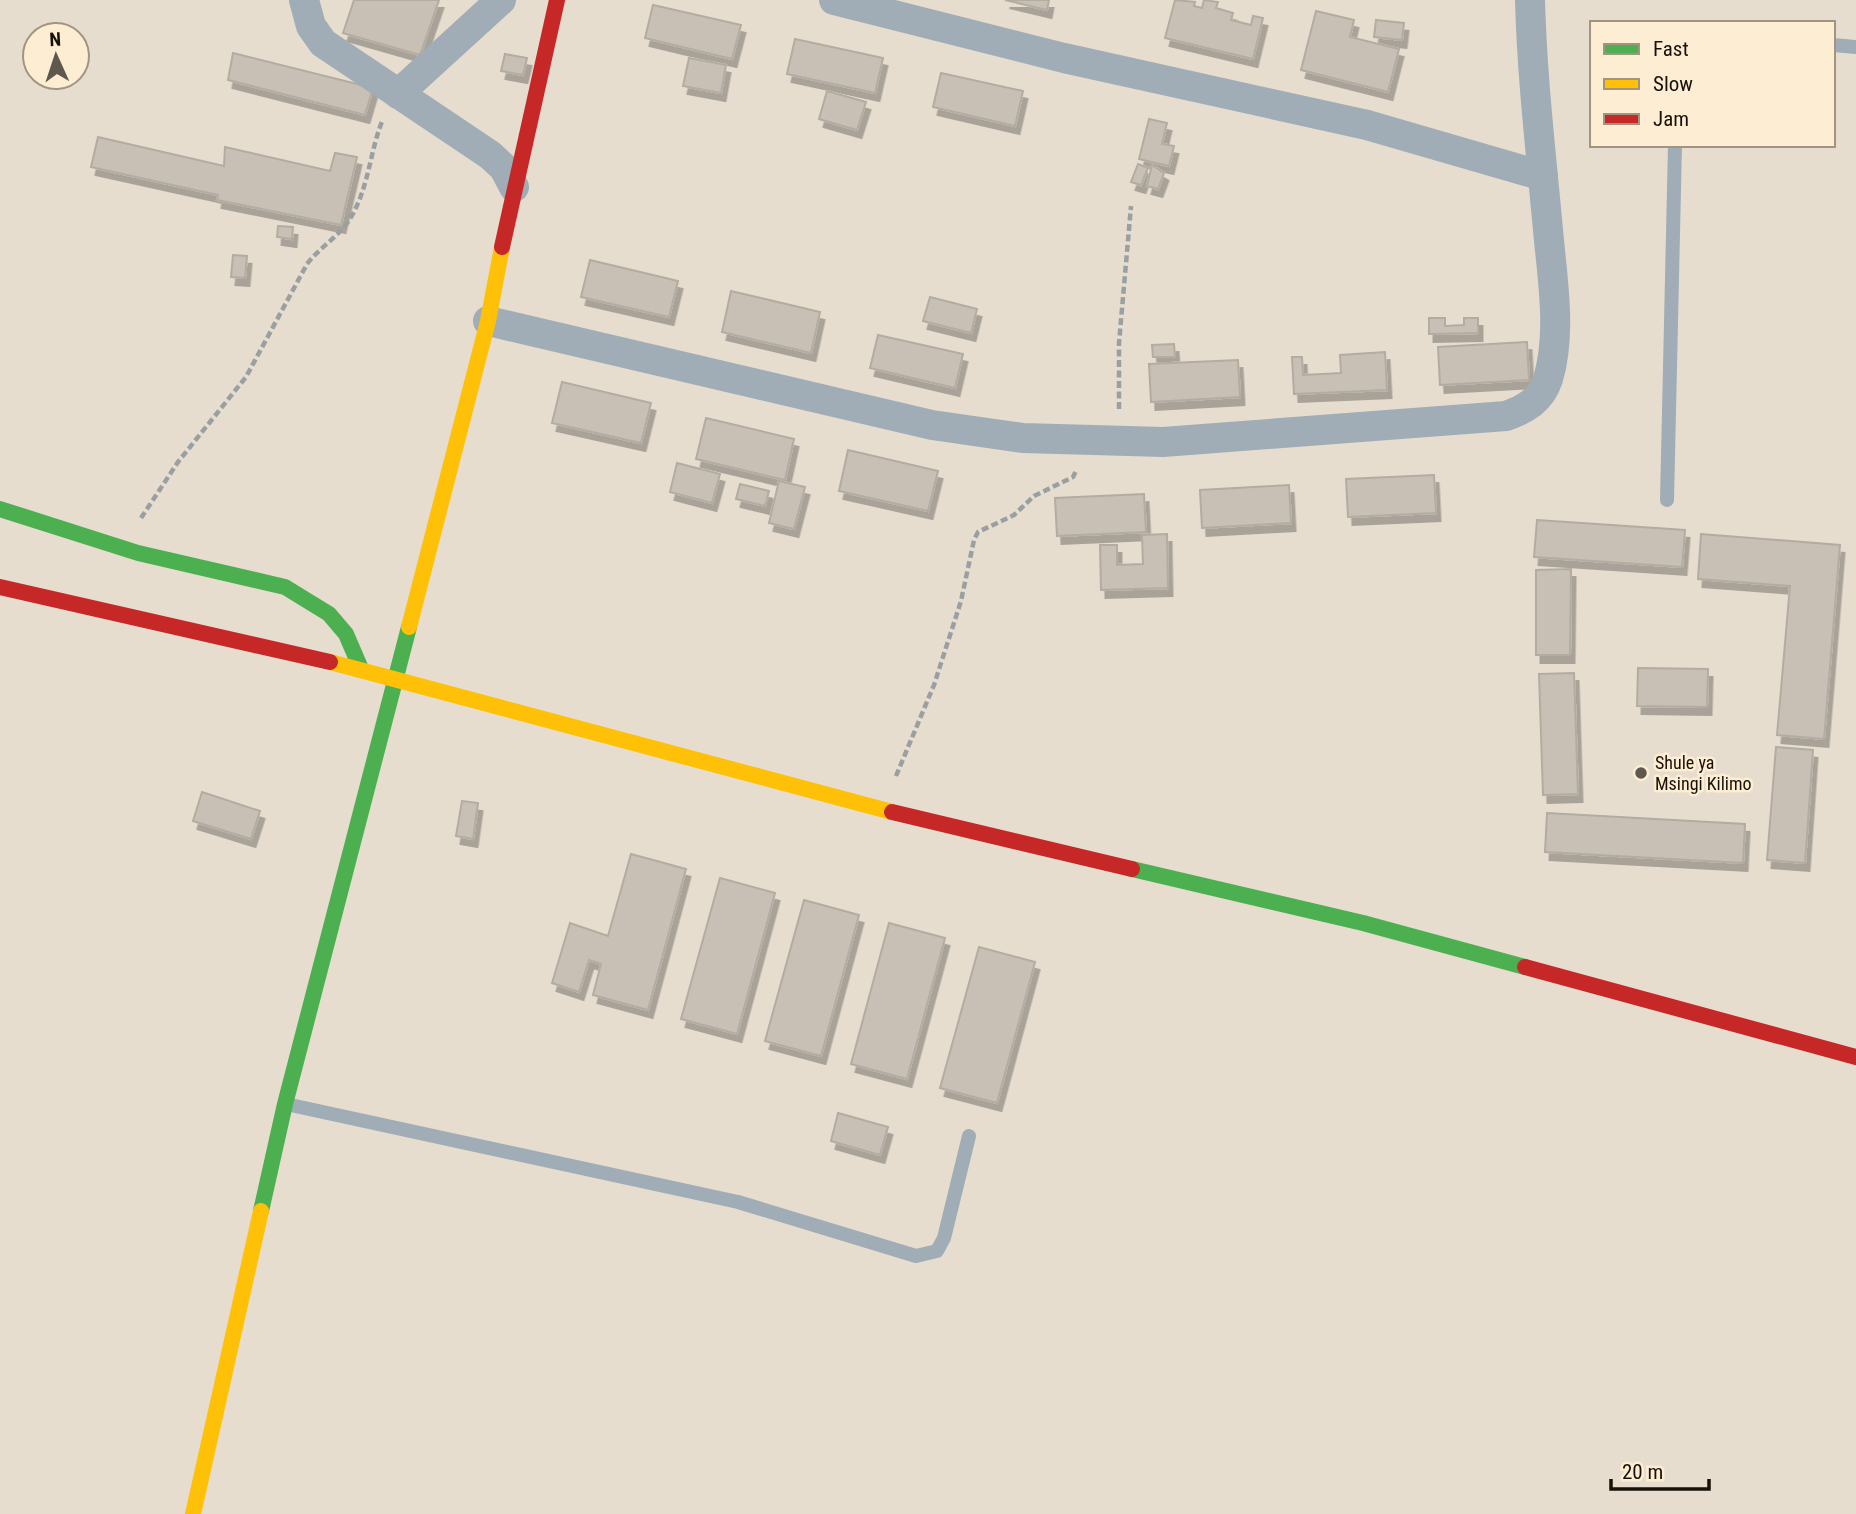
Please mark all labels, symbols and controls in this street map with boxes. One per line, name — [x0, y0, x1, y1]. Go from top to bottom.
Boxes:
north arrow — [21, 21, 91, 91]
legend — [1590, 21, 1835, 147]
text: N — [49, 28, 62, 51]
text: Fast — [1653, 37, 1689, 61]
text: Slow — [1653, 72, 1693, 96]
text: Jam — [1653, 107, 1689, 131]
place label: Shule ya Msingi Kilimo — [1655, 752, 1752, 794]
marker: Shule ya Msingi Kilimo — [1633, 765, 1649, 781]
scale bar — [1611, 1448, 1709, 1492]
text: 20 m — [1622, 1460, 1663, 1484]

